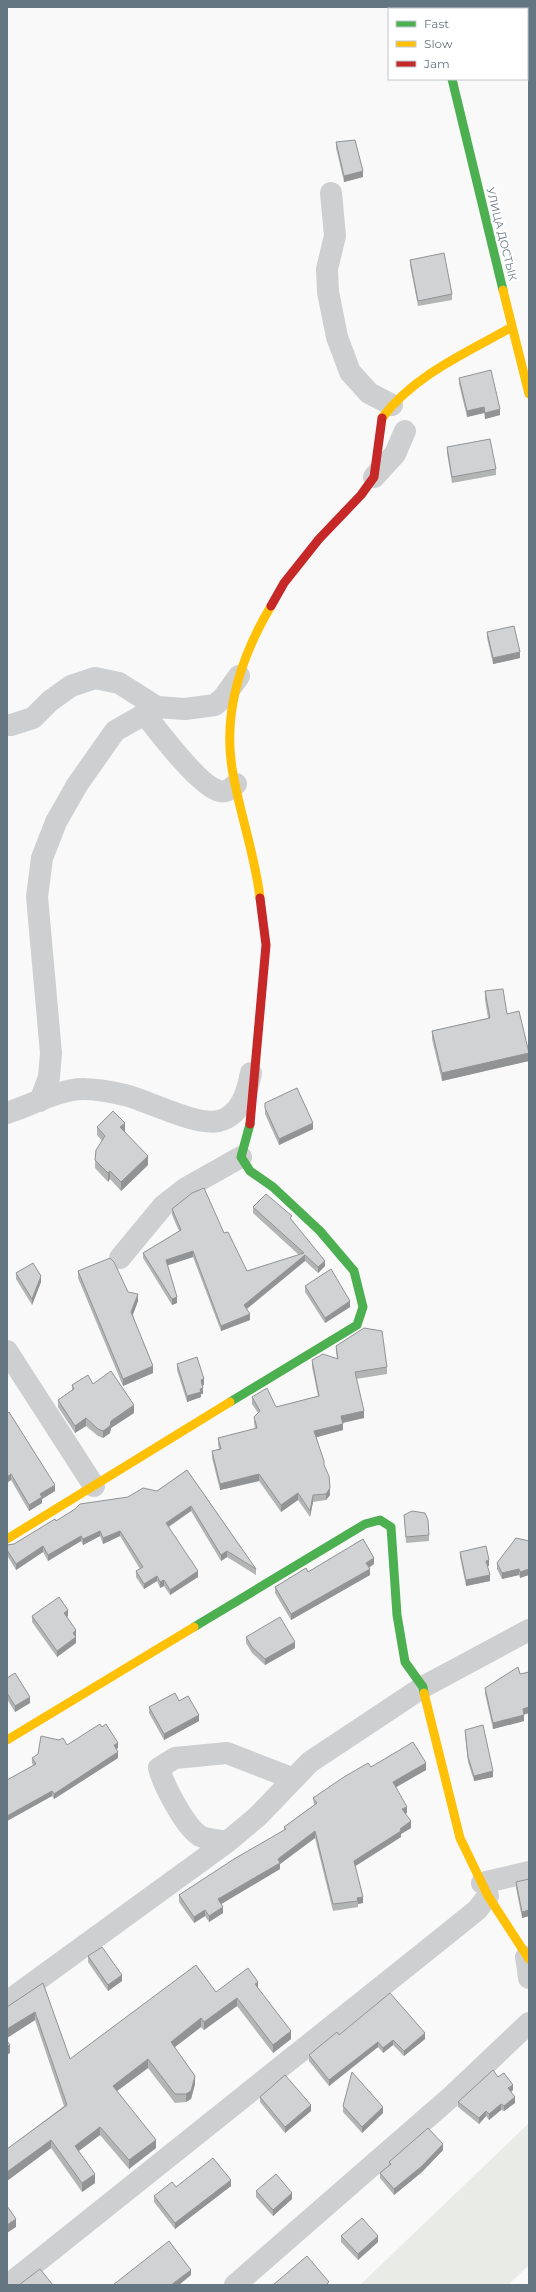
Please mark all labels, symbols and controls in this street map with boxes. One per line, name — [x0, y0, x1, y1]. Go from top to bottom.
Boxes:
legend — [388, 8, 528, 80]
text: Fast — [424, 16, 449, 31]
text: Slow — [424, 36, 453, 51]
text: Jam — [423, 56, 450, 71]
street label: УЛИЦА ДОСТЫК — [484, 186, 520, 282]

